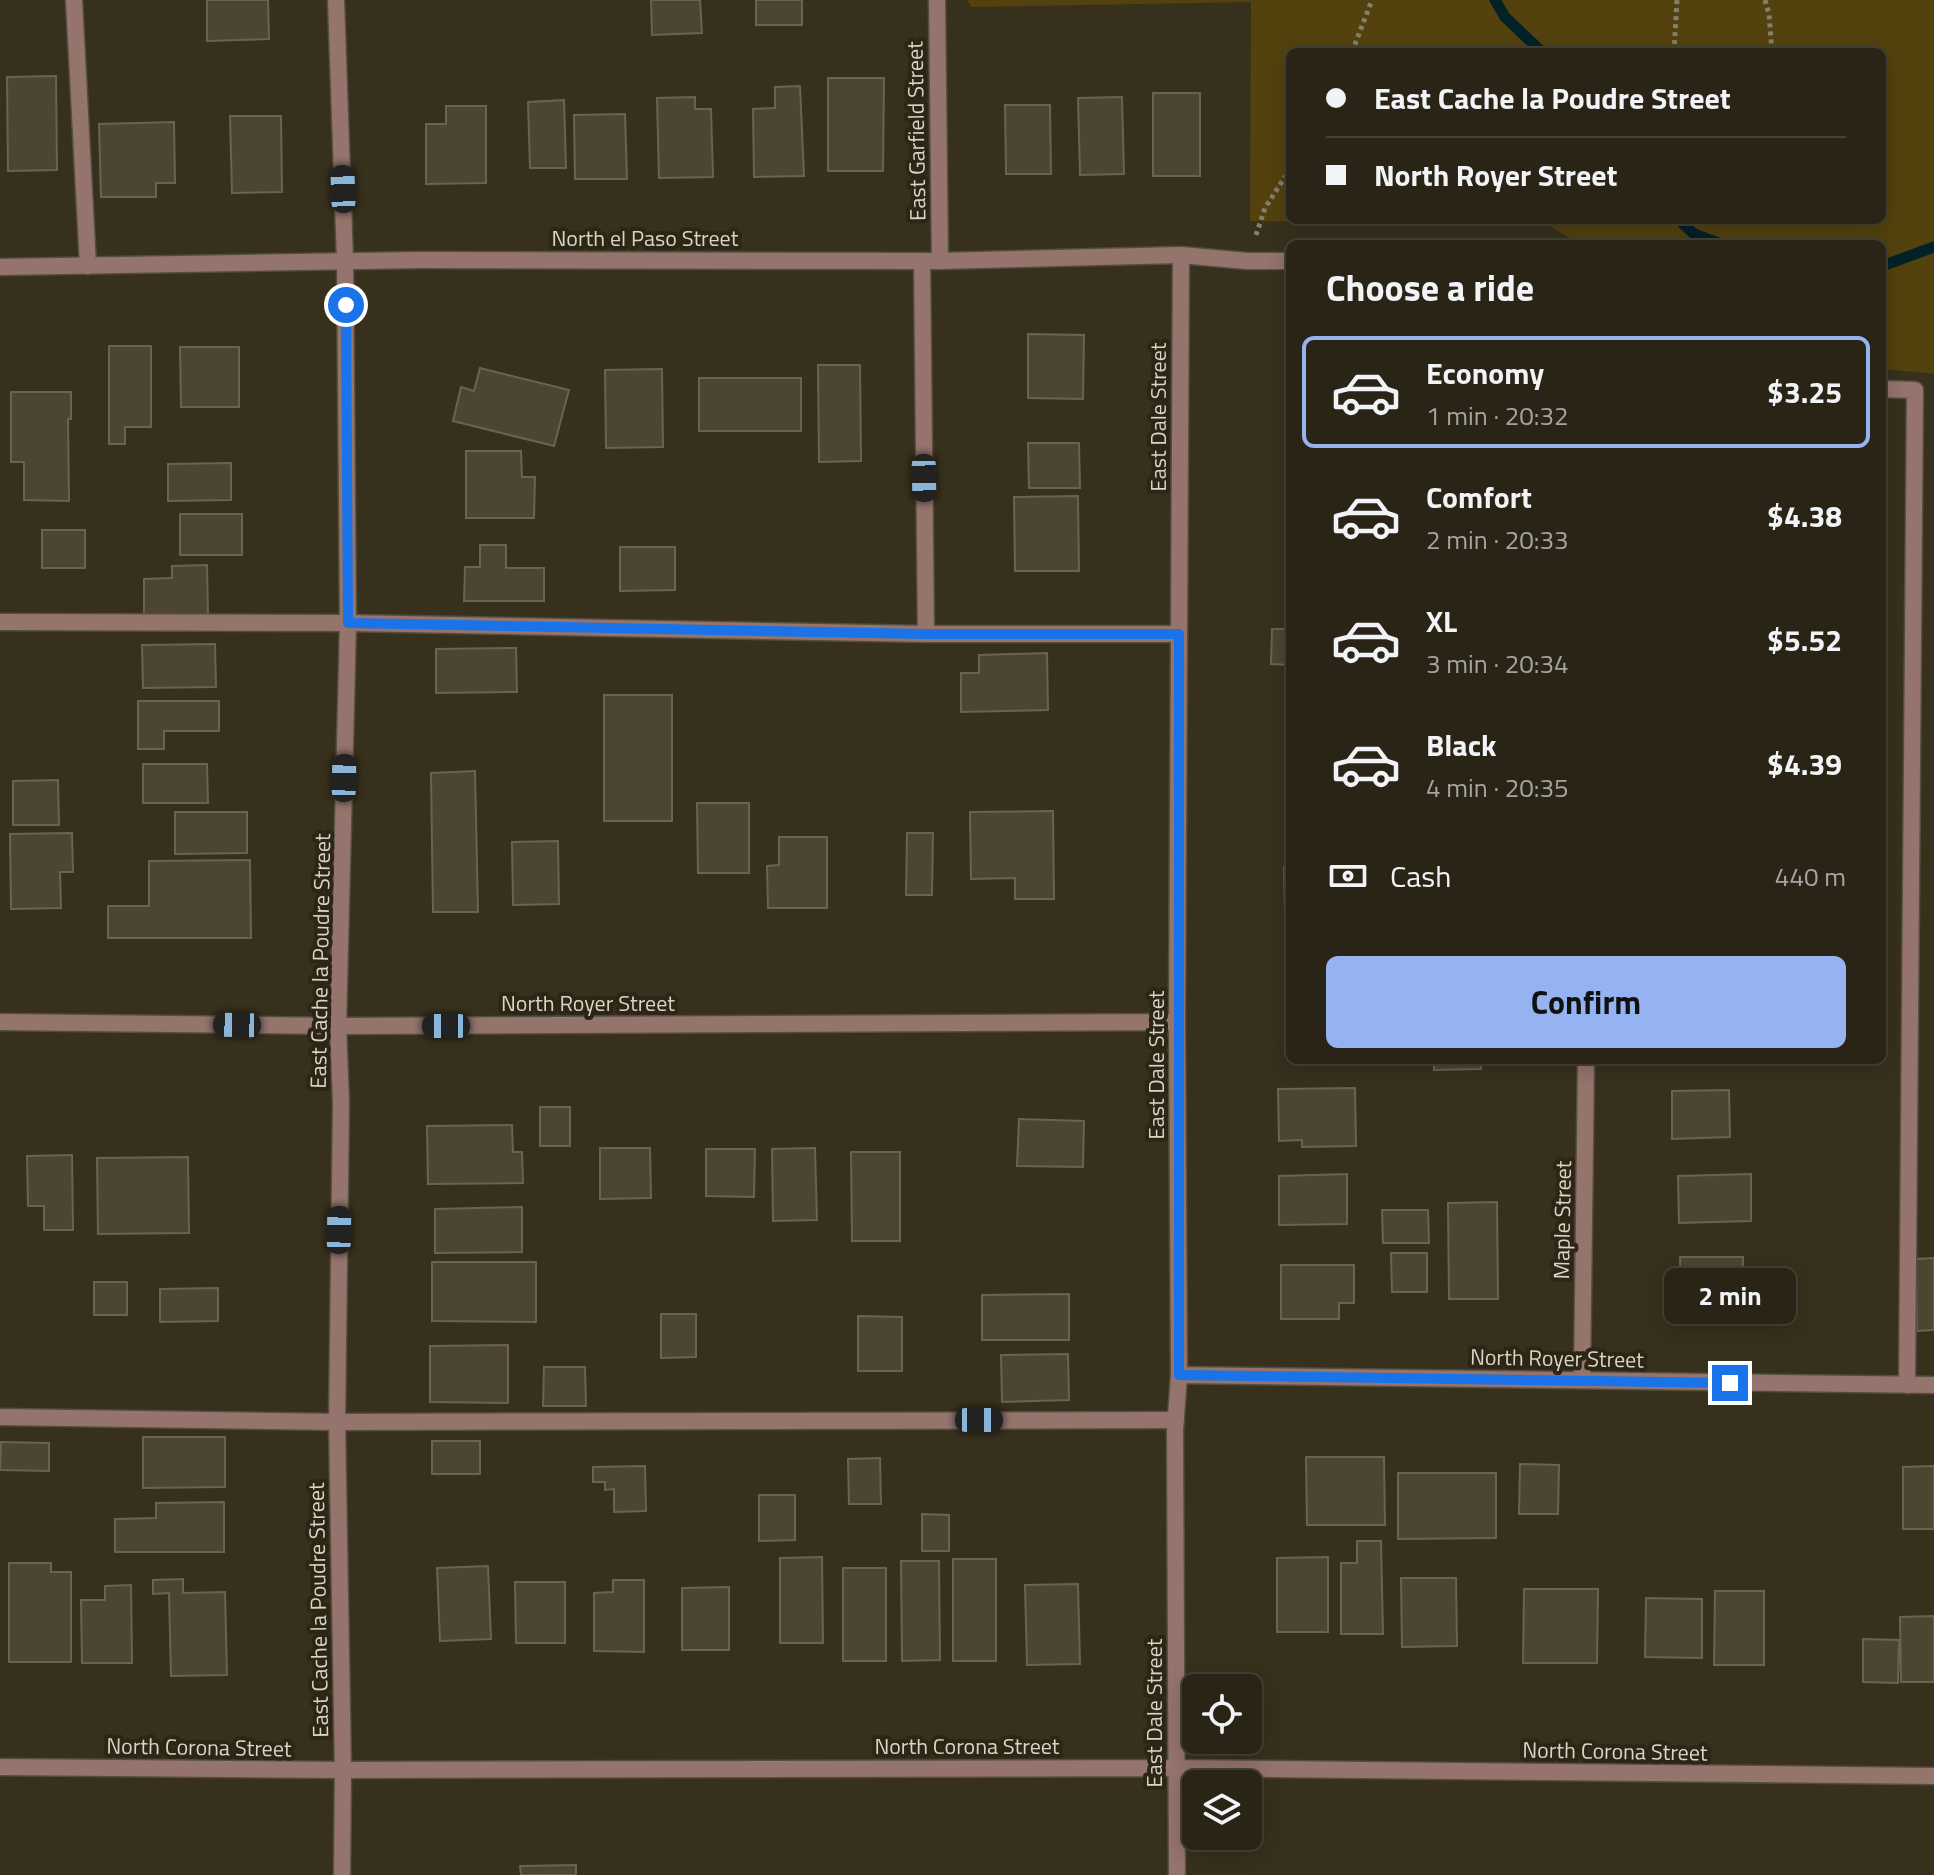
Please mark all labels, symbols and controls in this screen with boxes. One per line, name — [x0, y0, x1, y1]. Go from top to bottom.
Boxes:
street label: East Garfield Street — [897, 41, 935, 221]
text: East Cache la Poudre Street — [1374, 75, 1731, 121]
text: North Royer Street — [1374, 152, 1617, 198]
car — [330, 165, 356, 213]
street label: North el Paso Street — [552, 221, 739, 255]
text: Choose a ride — [1326, 260, 1534, 315]
route start — [328, 287, 364, 323]
street label: East Dale Street — [1141, 342, 1175, 491]
text: Economy — [1426, 350, 1544, 396]
icon: car — [1330, 356, 1402, 428]
text: $3.25 — [1767, 369, 1842, 415]
text: 1 min · 20:32 — [1426, 396, 1569, 435]
car — [912, 454, 936, 502]
text: Comfort — [1426, 474, 1532, 520]
icon: car — [1330, 480, 1402, 552]
text: $4.38 — [1767, 493, 1842, 539]
text: 2 min · 20:33 — [1426, 520, 1569, 559]
text: XL — [1426, 598, 1457, 644]
icon: car — [1330, 604, 1402, 676]
text: $5.52 — [1767, 617, 1842, 663]
text: 3 min · 20:34 — [1426, 644, 1569, 683]
text: Black — [1426, 722, 1497, 768]
icon: car — [1330, 728, 1402, 800]
text: $4.39 — [1767, 741, 1842, 787]
car — [332, 754, 356, 802]
text: 4 min · 20:35 — [1426, 768, 1569, 807]
street label: East Cache la Poudre Street — [301, 833, 339, 1089]
text: Cash — [1390, 853, 1451, 899]
icon: cash — [1326, 854, 1370, 898]
text: 440 m — [1775, 857, 1846, 896]
button: Confirm — [1326, 956, 1846, 1048]
street label: North Royer Street — [501, 986, 675, 1020]
street label: East Dale Street — [1139, 990, 1173, 1139]
car — [213, 1013, 261, 1037]
car — [422, 1014, 470, 1038]
street label: Maple Street — [1544, 1160, 1580, 1280]
car — [327, 1206, 351, 1254]
callout: 2 min — [1664, 1267, 1796, 1323]
text: 2 min — [1698, 1276, 1762, 1315]
street label: North Royer Street — [1470, 1339, 1644, 1377]
route end — [1712, 1365, 1748, 1401]
car — [955, 1408, 1003, 1432]
street label: East Cache la Poudre Street — [299, 1482, 337, 1738]
street label: East Dale Street — [1137, 1638, 1171, 1787]
map controls — [1182, 1674, 1262, 1850]
button: locate — [1182, 1674, 1262, 1754]
street label: North Corona Street — [106, 1728, 292, 1766]
street label: North Corona Street — [874, 1729, 1060, 1763]
street label: North Corona Street — [1522, 1732, 1708, 1770]
button: layers — [1182, 1770, 1262, 1850]

